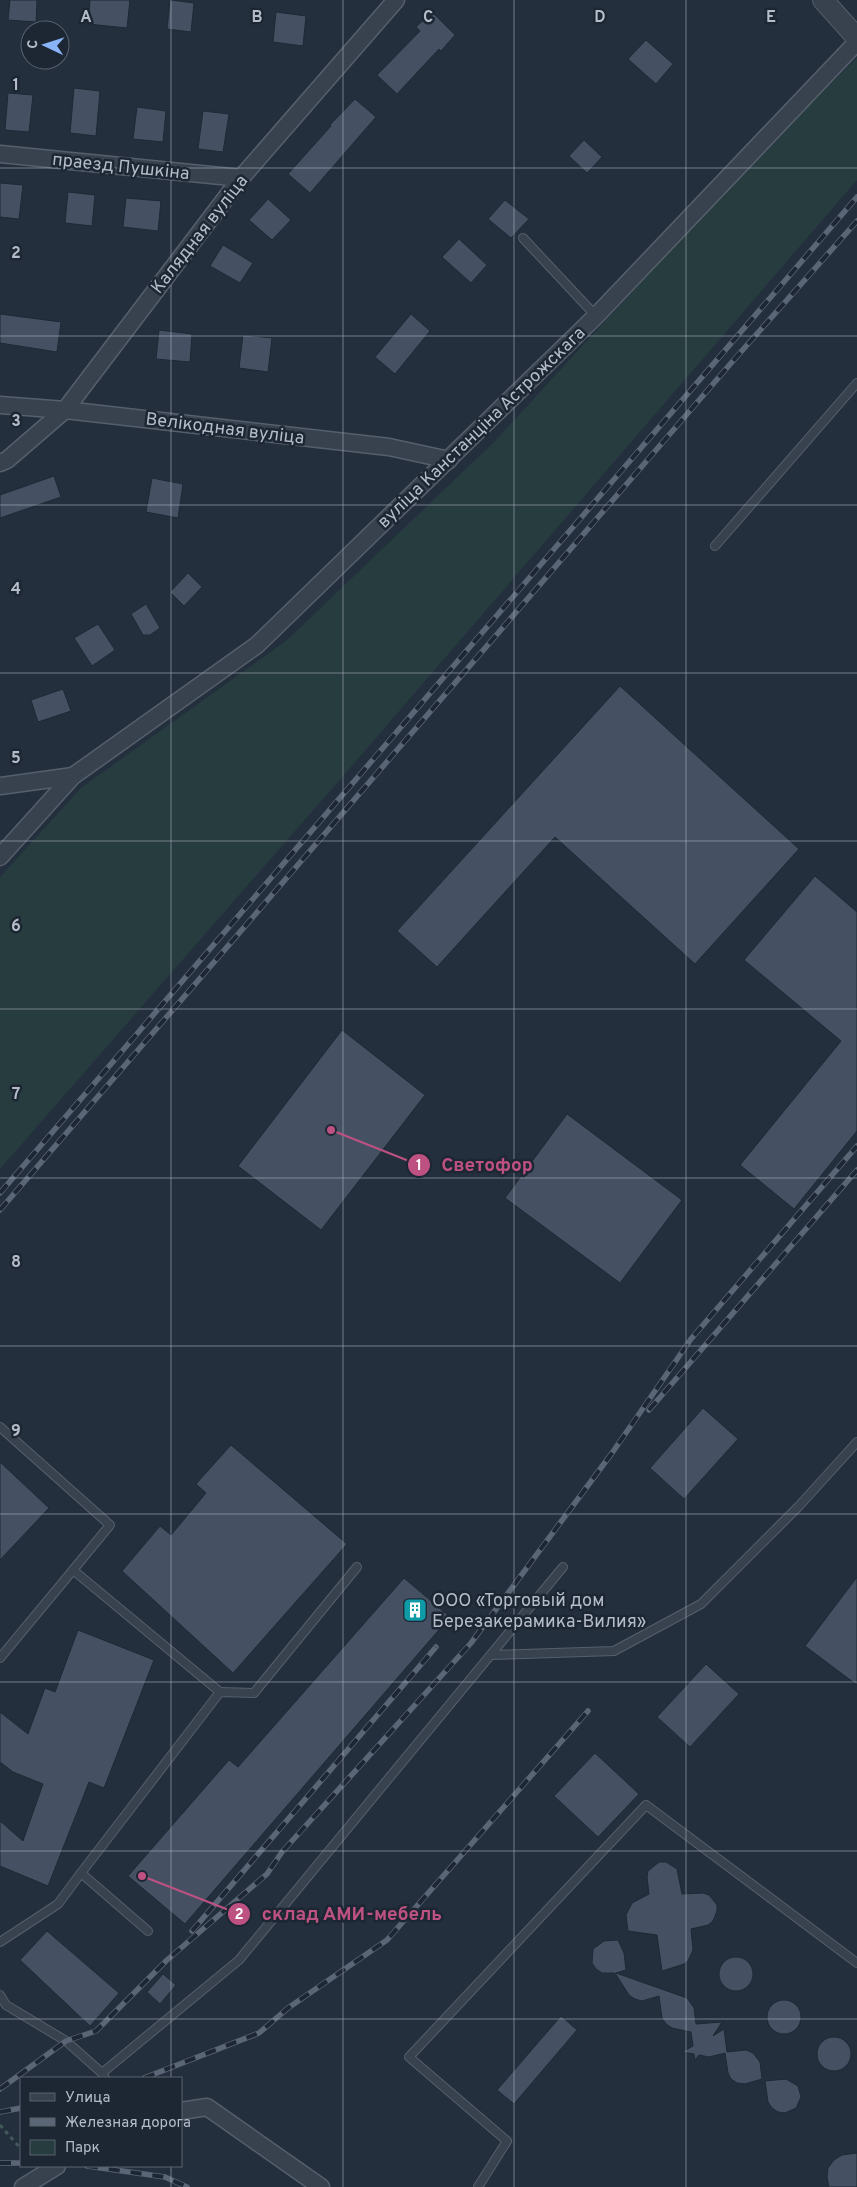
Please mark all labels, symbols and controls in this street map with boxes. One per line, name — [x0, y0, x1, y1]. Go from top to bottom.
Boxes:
text: A — [80, 8, 92, 28]
text: B — [251, 8, 263, 28]
text: C — [423, 8, 433, 28]
text: D — [594, 8, 606, 28]
text: E — [766, 8, 776, 28]
north arrow — [20, 20, 70, 70]
text: С — [25, 39, 42, 49]
text: 1 — [13, 76, 19, 96]
street label: праезд Пушкіна — [51, 149, 191, 186]
street label: Калядная вуліца — [147, 171, 254, 299]
text: 2 — [11, 244, 21, 264]
street label: вуліца Канстанціна Астрожскага — [373, 322, 591, 534]
street label: Велікодная вуліца — [144, 408, 306, 451]
text: 3 — [11, 412, 21, 432]
text: 4 — [11, 580, 21, 600]
text: 5 — [11, 749, 21, 769]
text: 6 — [11, 917, 21, 937]
text: 7 — [12, 1085, 20, 1105]
callout: Светофор — [406, 1148, 543, 1182]
text: Светофор — [441, 1154, 533, 1178]
text: 1 — [416, 1157, 422, 1176]
text: 8 — [11, 1253, 21, 1273]
text: 9 — [11, 1422, 21, 1442]
place label: ООО «Торговый дом Березакерамика-Вилия» — [432, 1590, 646, 1634]
building icon: ООО «Торговый дом Березакерамика-Вилия» — [402, 1597, 428, 1623]
callout: склад АМИ-мебель — [226, 1897, 452, 1931]
text: склад АМИ-мебель — [262, 1903, 442, 1927]
text: 2 — [234, 1906, 244, 1925]
legend — [20, 2077, 182, 2167]
text: Улица — [65, 2089, 110, 2108]
text: Железная дорога — [65, 2114, 191, 2133]
text: Парк — [65, 2139, 100, 2158]

